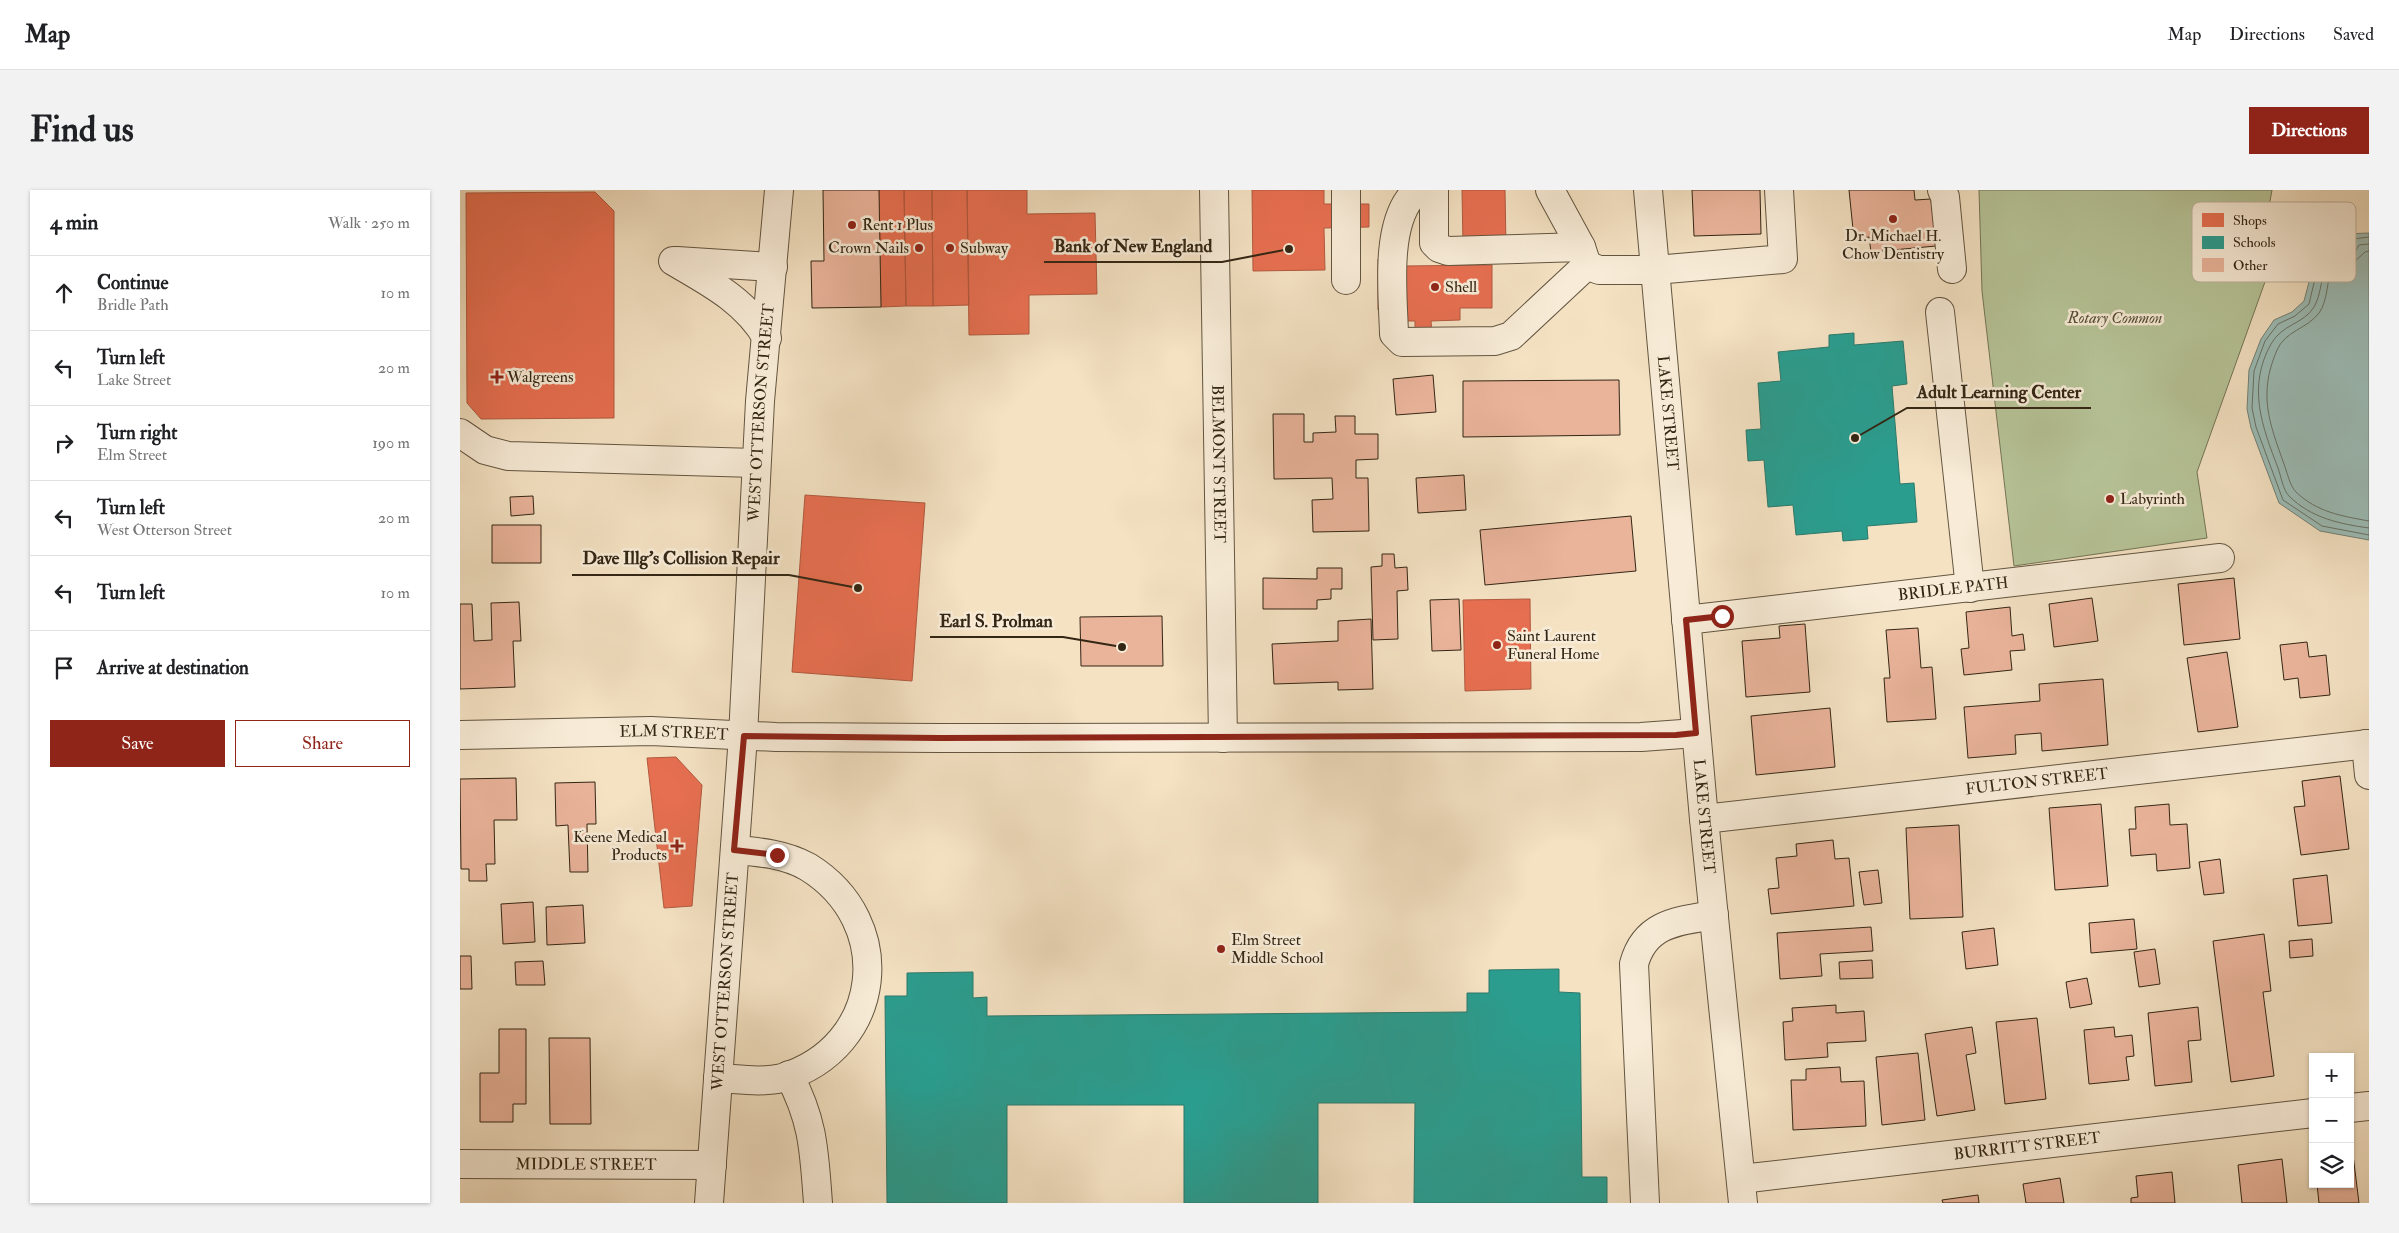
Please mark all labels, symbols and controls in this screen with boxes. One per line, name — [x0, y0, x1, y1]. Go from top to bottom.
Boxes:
text: Map — [25, 19, 70, 50]
text: Map — [2168, 23, 2201, 46]
text: Directions — [2229, 23, 2305, 46]
text: Saved — [2333, 23, 2374, 46]
button: Directions — [2249, 107, 2369, 154]
text: Find us — [30, 108, 134, 152]
legend — [2192, 202, 2356, 282]
text: 4 min — [50, 209, 98, 236]
text: Shops — [2233, 212, 2267, 230]
text: Walk · 250 m — [328, 213, 410, 233]
marker: Dr. Michael H. Chow Dentistry — [1887, 213, 1899, 225]
place label: Rent 1 Plus — [862, 215, 933, 235]
marker: Rent 1 Plus — [846, 219, 858, 231]
place label: Dr. Michael H. Chow Dentistry — [1842, 226, 1945, 264]
callout: Bank of New England — [1044, 229, 1222, 262]
text: Schools — [2233, 234, 2276, 251]
text: Bank of New England — [1054, 235, 1212, 258]
place label: Crown Nails — [828, 238, 909, 258]
place label: Subway — [960, 238, 1009, 258]
marker: Crown Nails — [913, 242, 925, 254]
marker: Subway — [944, 242, 956, 254]
text: Other — [2233, 257, 2268, 274]
text: Continue — [97, 271, 168, 295]
place label: Shell — [1445, 277, 1477, 297]
icon: ahead — [50, 279, 78, 307]
marker: Shell — [1429, 281, 1441, 293]
text: 10 m — [380, 283, 410, 303]
text: Bridle Path — [97, 295, 169, 315]
street label: WEST OTTERSON STREET — [744, 303, 779, 523]
park label: Rotary Common — [2067, 308, 2162, 328]
text: Turn left — [97, 346, 165, 370]
icon: left — [50, 354, 78, 382]
street label: LAKE STREET — [1653, 355, 1683, 472]
text: 20 m — [378, 358, 410, 378]
place label: Walgreens — [506, 367, 573, 387]
text: Lake Street — [97, 370, 171, 390]
marker: Walgreens — [491, 371, 503, 383]
callout: Adult Learning Center — [1907, 375, 2091, 408]
text: Adult Learning Center — [1916, 381, 2081, 404]
street label: BELMONT STREET — [1207, 385, 1230, 543]
text: Turn right — [97, 421, 177, 445]
icon: right — [50, 429, 78, 457]
text: 190 m — [372, 433, 410, 453]
text: Elm Street — [97, 445, 167, 465]
place label: Labyrinth — [2120, 489, 2186, 509]
marker: Labyrinth — [2104, 493, 2116, 505]
text: Turn left — [97, 496, 165, 520]
icon: left — [50, 504, 78, 532]
text: 20 m — [378, 508, 410, 528]
text: West Otterson Street — [97, 520, 232, 540]
callout: Dave Illg's Collision Repair — [572, 542, 789, 575]
text: Dave Illg's Collision Repair — [582, 547, 780, 570]
street label: BRIDLE PATH — [1897, 573, 2010, 605]
icon: left — [50, 579, 78, 607]
text: Turn left — [97, 581, 165, 605]
text: 10 m — [380, 583, 410, 603]
callout: Earl S. Prolman — [930, 604, 1063, 637]
route start — [1711, 605, 1734, 628]
text: Earl S. Prolman — [939, 610, 1053, 633]
place label: Saint Laurent Funeral Home — [1507, 626, 1600, 664]
marker: Saint Laurent Funeral Home — [1491, 639, 1503, 651]
icon: arrive — [50, 654, 78, 682]
text: Arrive at destination — [97, 656, 249, 680]
button: Save — [50, 720, 225, 767]
button: Share — [235, 720, 410, 767]
street label: ELM STREET — [619, 721, 729, 745]
street label: LAKE STREET — [1689, 758, 1720, 875]
street label: FULTON STREET — [1964, 763, 2109, 799]
place label: Keene Medical Products — [573, 827, 667, 865]
marker: Keene Medical Products — [671, 840, 683, 852]
route end — [766, 844, 789, 867]
street label: WEST OTTERSON STREET — [707, 872, 743, 1092]
place label: Elm Street Middle School — [1231, 930, 1324, 968]
marker: Elm Street Middle School — [1215, 943, 1227, 955]
map controls — [2309, 1053, 2354, 1188]
button: + — [2309, 1053, 2354, 1098]
button: − — [2309, 1098, 2354, 1143]
street label: BURRITT STREET — [1953, 1128, 2102, 1164]
button: layers — [2309, 1143, 2354, 1188]
street label: MIDDLE STREET — [515, 1154, 657, 1175]

